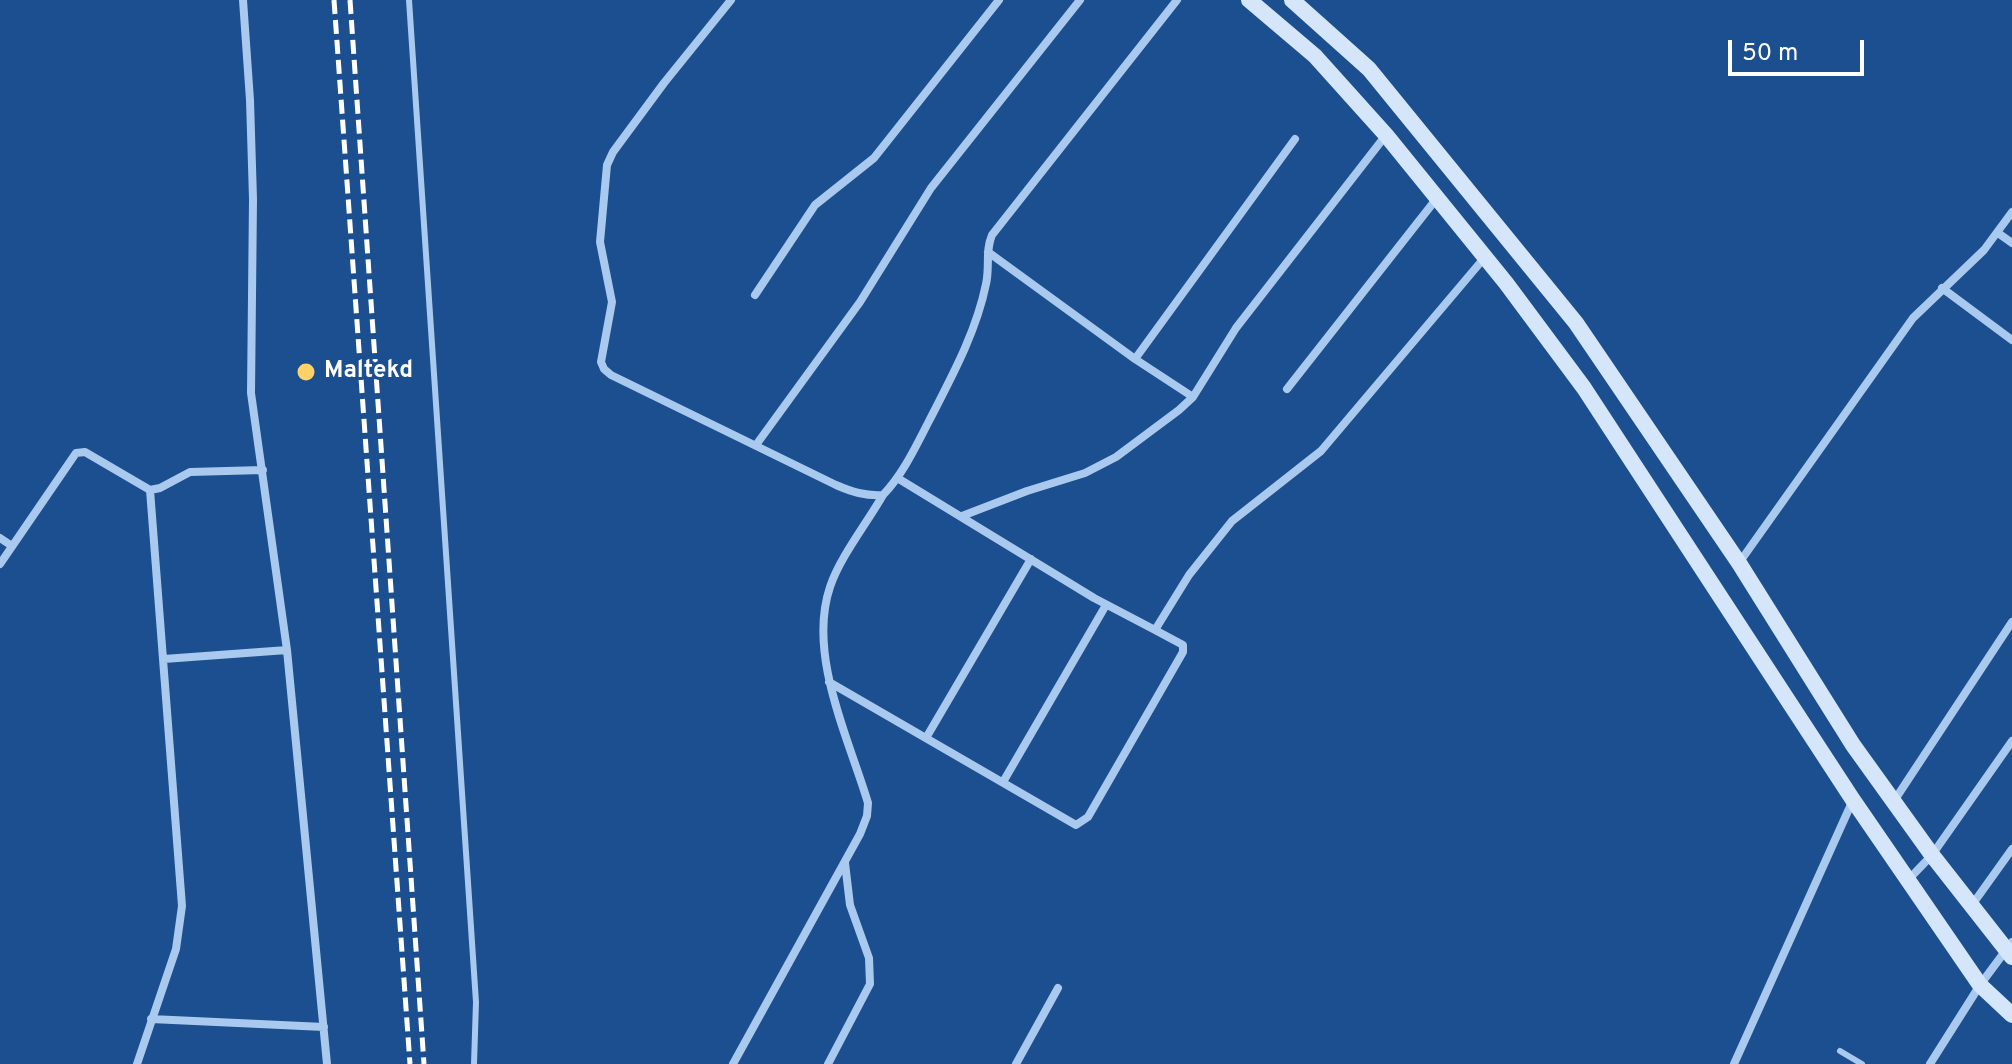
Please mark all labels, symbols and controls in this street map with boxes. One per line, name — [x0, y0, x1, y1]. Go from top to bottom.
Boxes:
scale bar — [1732, 24, 1868, 74]
text: 50 m — [1742, 39, 1798, 69]
place label: Maltekd — [324, 358, 413, 386]
marker: Maltekd — [295, 361, 317, 383]

